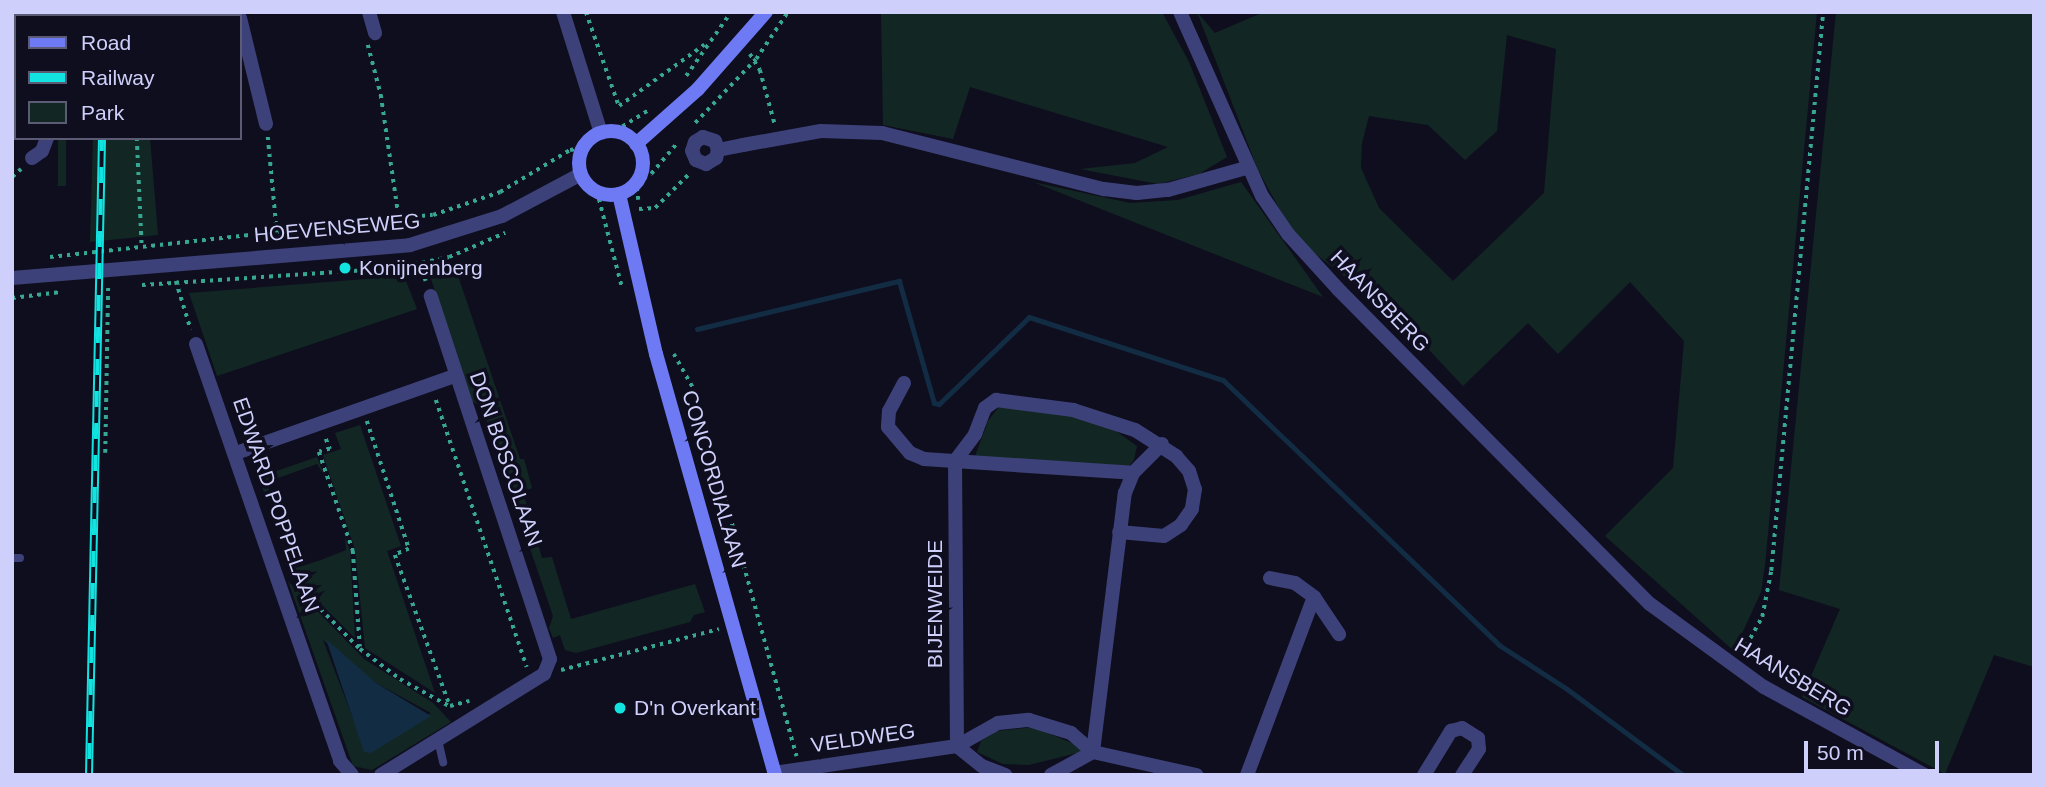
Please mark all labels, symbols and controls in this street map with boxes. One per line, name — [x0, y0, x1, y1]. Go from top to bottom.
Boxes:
legend — [14, 14, 242, 140]
text: Road — [81, 31, 131, 54]
text: Railway — [81, 66, 155, 89]
text: Park — [81, 101, 124, 124]
street label: HOEVENSEWEG — [253, 208, 421, 248]
street label: HAANSBERG — [1325, 245, 1435, 357]
place label: Konijnenberg — [359, 255, 483, 281]
marker: Konijnenberg — [337, 260, 353, 276]
street label: DON BOSCOLAAN — [464, 368, 548, 550]
street label: CONCORDIALAAN — [677, 387, 751, 571]
street label: EDWARD POPPELAAN — [227, 394, 325, 616]
street label: BIJENWEIDE — [922, 540, 948, 668]
street label: HAANSBERG — [1730, 632, 1856, 722]
place label: D'n Overkant — [634, 695, 756, 721]
marker: D'n Overkant — [612, 700, 628, 716]
street label: VELDWEG — [809, 718, 917, 758]
scale bar — [1808, 728, 1943, 772]
text: 50 m — [1817, 741, 1864, 764]

